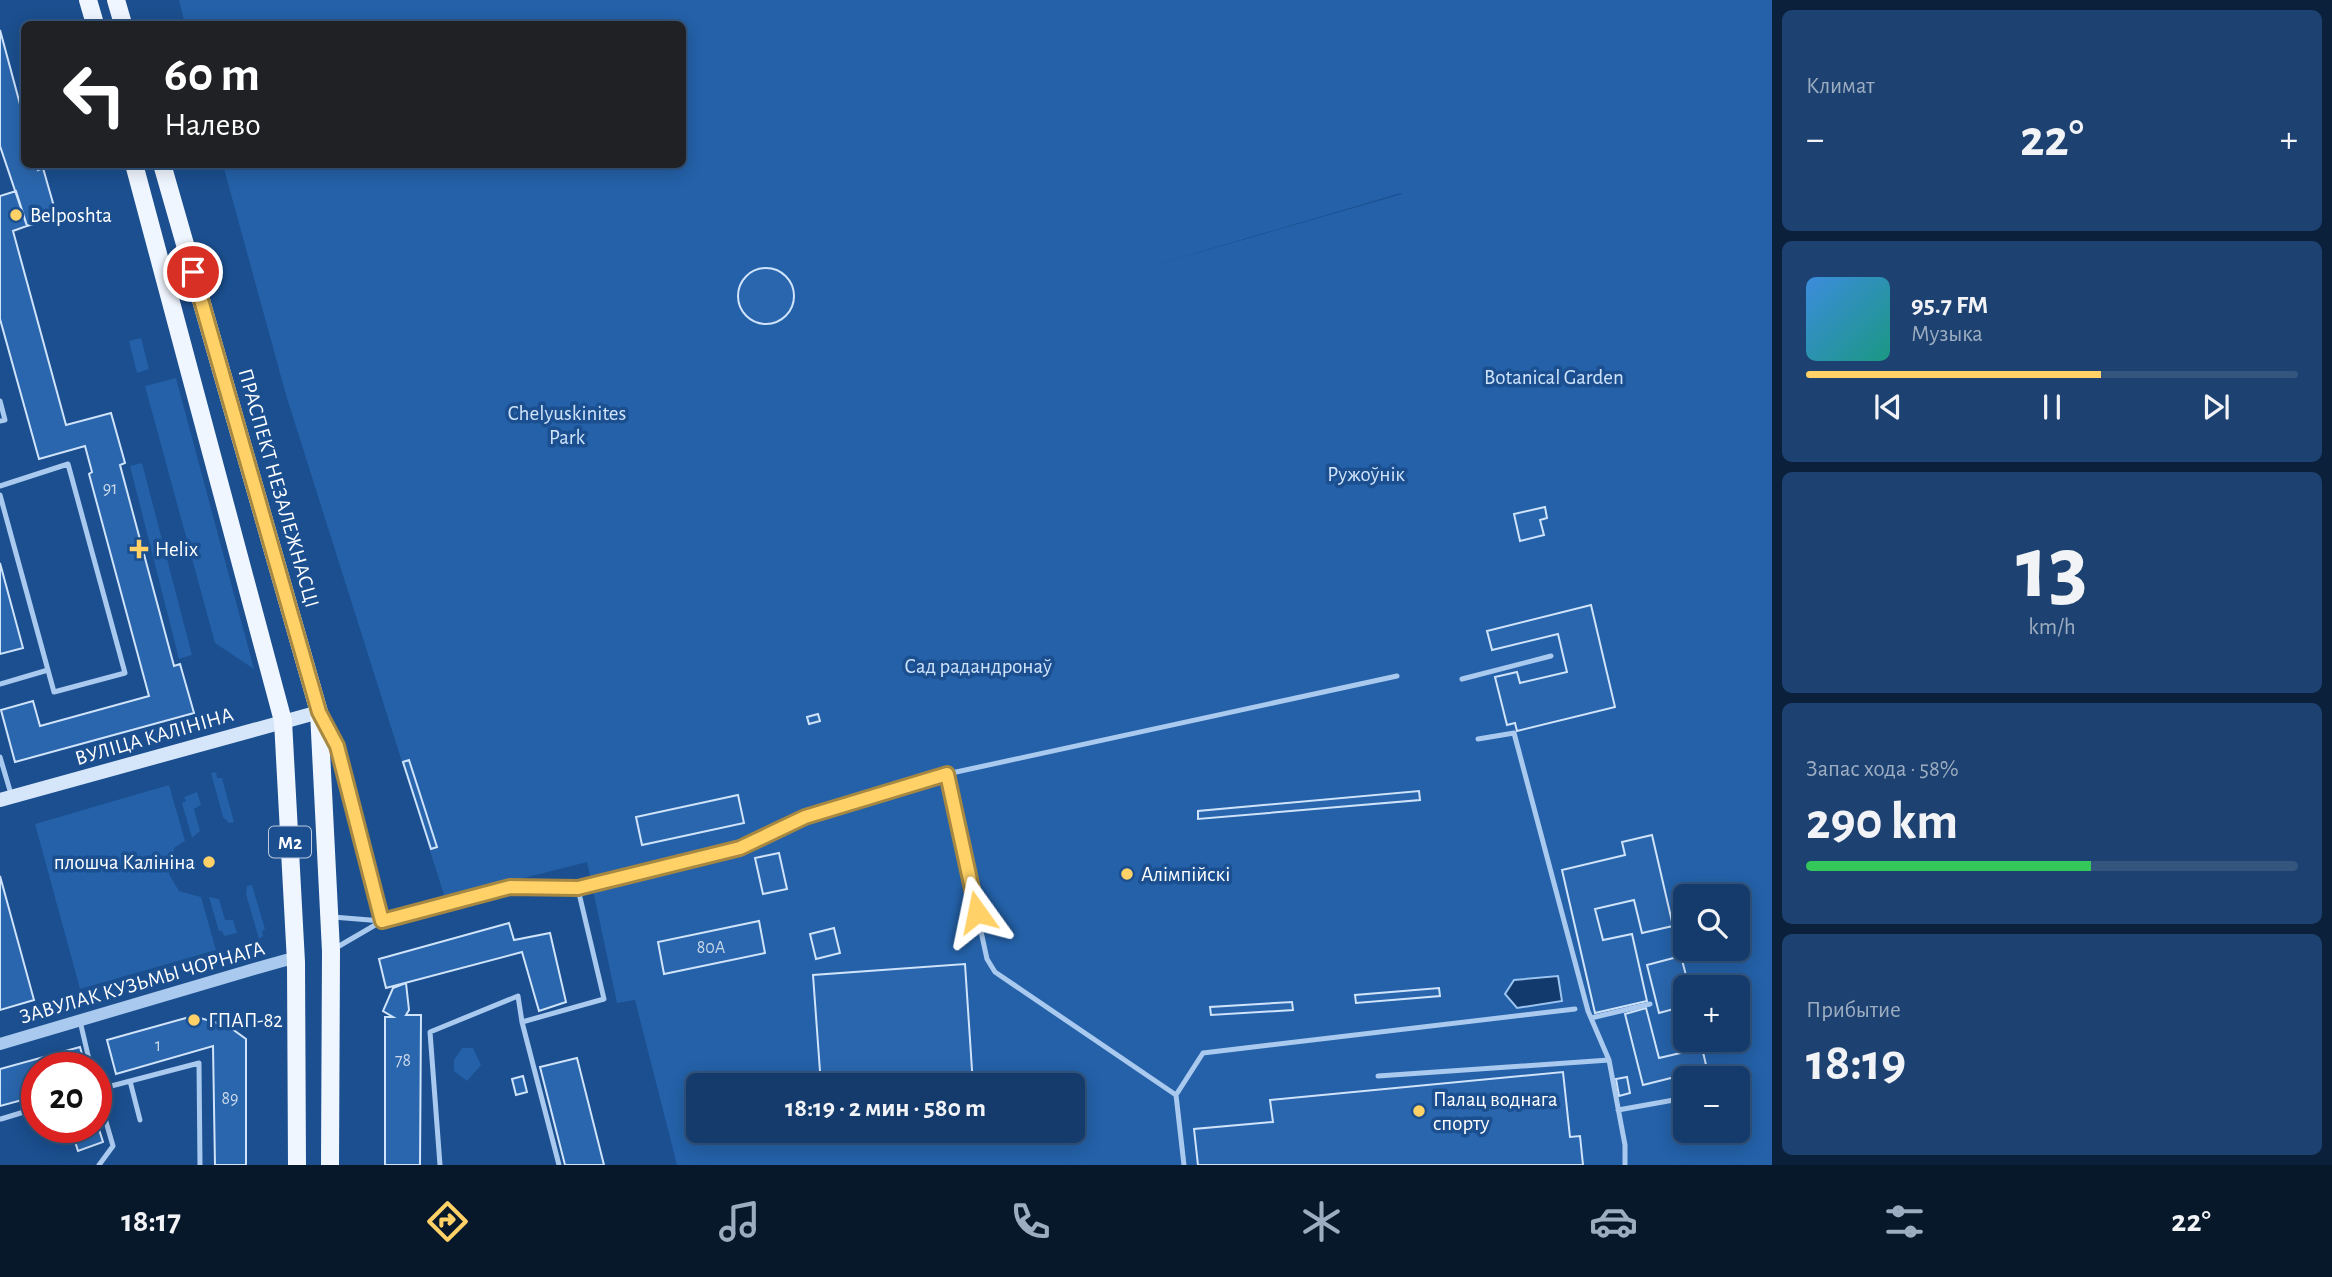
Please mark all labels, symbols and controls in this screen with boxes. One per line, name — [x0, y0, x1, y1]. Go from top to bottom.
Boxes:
icon: left — [49, 49, 140, 140]
text: 60 m — [164, 51, 260, 100]
text: Климат — [1806, 75, 1875, 98]
text: Налево — [164, 109, 261, 141]
text: 22° — [2020, 113, 2084, 165]
text: − — [1806, 121, 1824, 159]
text: + — [2280, 121, 2298, 159]
place label: Belposhta — [30, 205, 112, 226]
marker: Belposhta — [8, 207, 24, 223]
pin — [163, 242, 223, 302]
icon: arrive — [174, 253, 212, 291]
text: 95.7 FM — [1911, 292, 1988, 318]
text: Музыка — [1911, 323, 1983, 346]
street label: ПРАСПЕКТ НЕЗАЛЕЖНАСЦІ — [234, 366, 323, 610]
park label: Botanical Garden — [1484, 367, 1624, 388]
icon: previous — [1869, 388, 1907, 426]
icon: pause — [2033, 388, 2071, 426]
icon: next — [2197, 388, 2235, 426]
park label: Chelyuskinites Park — [508, 403, 626, 448]
park label: Ружоўнік — [1327, 464, 1405, 485]
house number: 91 — [103, 480, 117, 498]
text: 13 — [2016, 523, 2088, 614]
marker: Helix — [129, 539, 149, 559]
place label: Helix — [155, 539, 198, 560]
text: km/h — [2028, 616, 2076, 639]
park label: Сад радандронаў — [904, 656, 1052, 677]
street label: ВУЛІЦА КАЛІНІНА — [73, 704, 236, 769]
text: Запас хода · 58% — [1806, 758, 1959, 781]
text: 290 km — [1806, 796, 1958, 848]
road number: М2 — [269, 827, 311, 858]
place label: плошча Калініна — [54, 852, 195, 873]
marker: плошча Калініна — [201, 854, 217, 870]
place label: Алімпійскі — [1141, 864, 1230, 885]
marker: Алімпійскі — [1119, 866, 1135, 882]
position arrow — [940, 875, 1014, 949]
map controls — [1673, 884, 1750, 1143]
button: search — [1673, 884, 1750, 961]
street label: ЗАВУЛАК КУЗЬМЫ ЧОРНАГА — [17, 937, 267, 1028]
house number: 80А — [697, 939, 726, 957]
button: + — [1673, 975, 1750, 1052]
text: Прибытие — [1806, 999, 1901, 1022]
place label: ГПАП-82 — [208, 1010, 283, 1031]
marker: ГПАП-82 — [186, 1012, 202, 1028]
house number: 1 — [155, 1037, 161, 1055]
text: 18:19 — [1806, 1037, 1906, 1089]
speed limit sign: 20 — [21, 1052, 112, 1143]
house number: 78 — [395, 1052, 411, 1070]
button: − — [1673, 1066, 1750, 1143]
place label: Палац воднага спорту — [1433, 1089, 1558, 1134]
house number: 89 — [222, 1090, 239, 1108]
text: 18:19 · 2 мин · 580 m — [785, 1095, 986, 1121]
marker: Палац воднага спорту — [1411, 1103, 1427, 1119]
icon: directions — [423, 1197, 472, 1246]
icon: music — [715, 1197, 764, 1246]
icon: phone — [1006, 1197, 1055, 1246]
icon: climate — [1297, 1197, 1346, 1246]
icon: car — [1589, 1197, 1638, 1246]
icon: filters — [1880, 1197, 1929, 1246]
text: 18:17 — [121, 1205, 181, 1237]
text: 22° — [2171, 1205, 2211, 1237]

